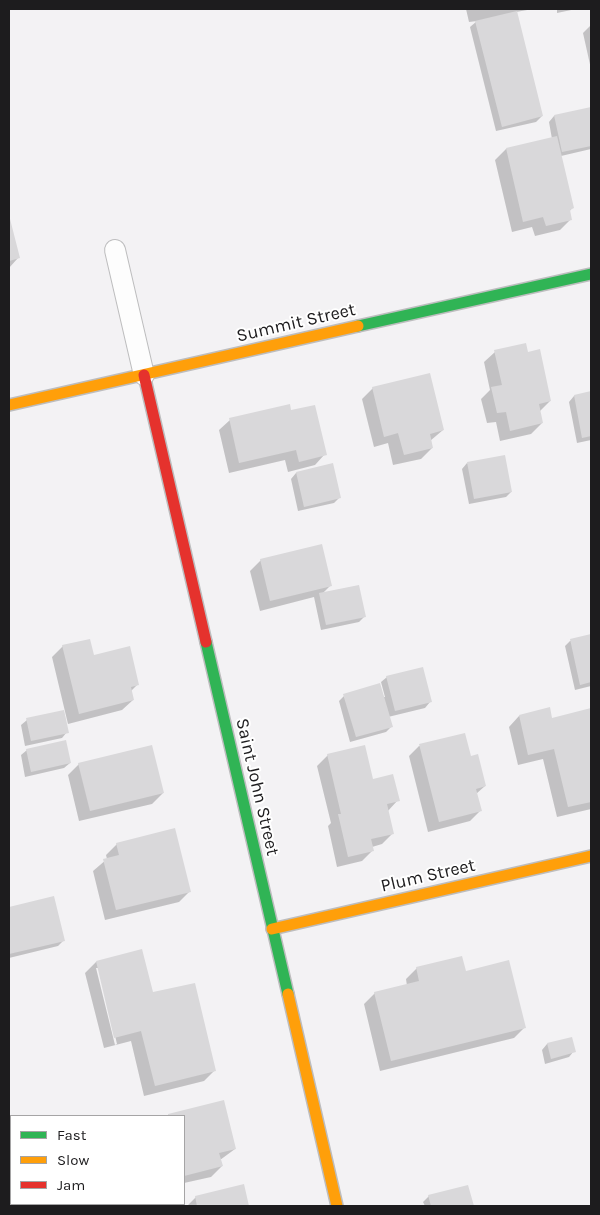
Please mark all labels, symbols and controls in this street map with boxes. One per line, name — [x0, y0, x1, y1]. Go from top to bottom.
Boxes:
street label: Summit Street — [234, 299, 358, 347]
street label: Saint John Street — [231, 716, 283, 858]
street label: Plum Street — [379, 855, 477, 897]
legend — [10, 1115, 185, 1205]
text: Fast — [57, 1126, 86, 1144]
text: Slow — [57, 1151, 89, 1169]
text: Jam — [57, 1176, 85, 1194]

